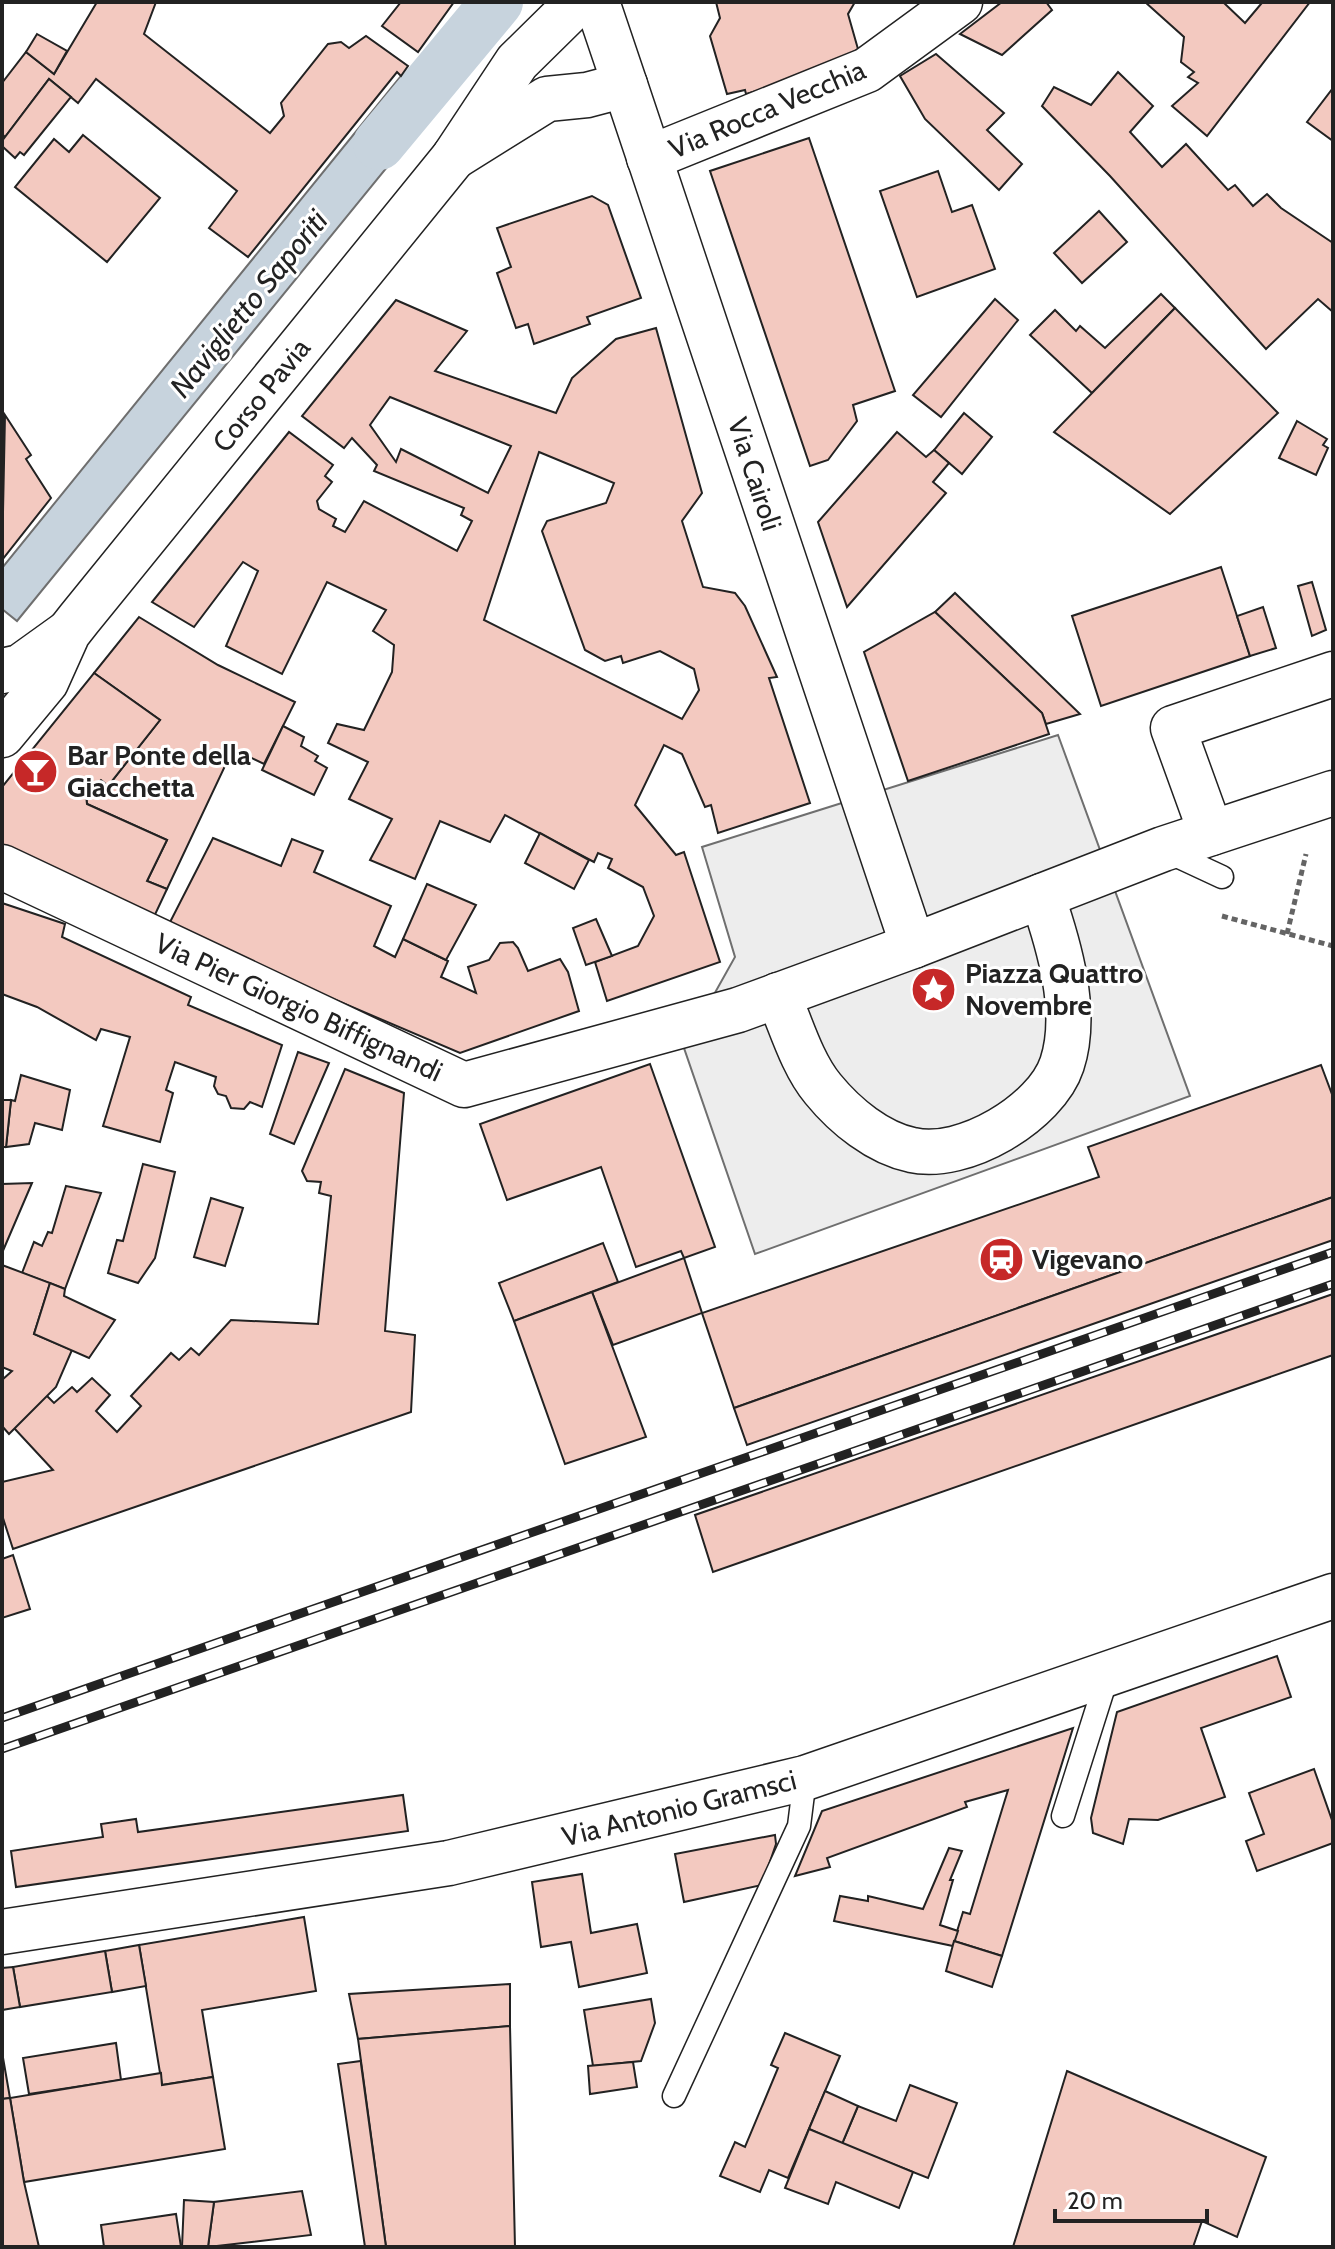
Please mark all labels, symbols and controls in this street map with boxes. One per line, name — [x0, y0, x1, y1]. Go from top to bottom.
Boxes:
street label: Via Rocca Vecchia — [664, 52, 871, 166]
water label: Naviglietto Saporiti — [162, 202, 336, 405]
street label: Corso Pavia — [205, 331, 317, 459]
street label: Via Cairoli — [721, 413, 789, 535]
place label: Bar Ponte della Giacchetta — [67, 738, 251, 804]
bar icon: Bar Ponte della Giacchetta — [12, 747, 60, 795]
street label: Via Pier Giorgio Biffignandi — [150, 925, 448, 1089]
place label: Piazza Quattro Novembre — [965, 956, 1143, 1022]
place icon: Piazza Quattro Novembre — [910, 965, 958, 1013]
station icon: Vigevano — [977, 1235, 1025, 1283]
place label: Vigevano — [1032, 1242, 1143, 1276]
street label: Via Antonio Gramsci — [558, 1762, 800, 1854]
scale bar — [1055, 2173, 1207, 2223]
text: 20 m — [1067, 2186, 1123, 2215]

